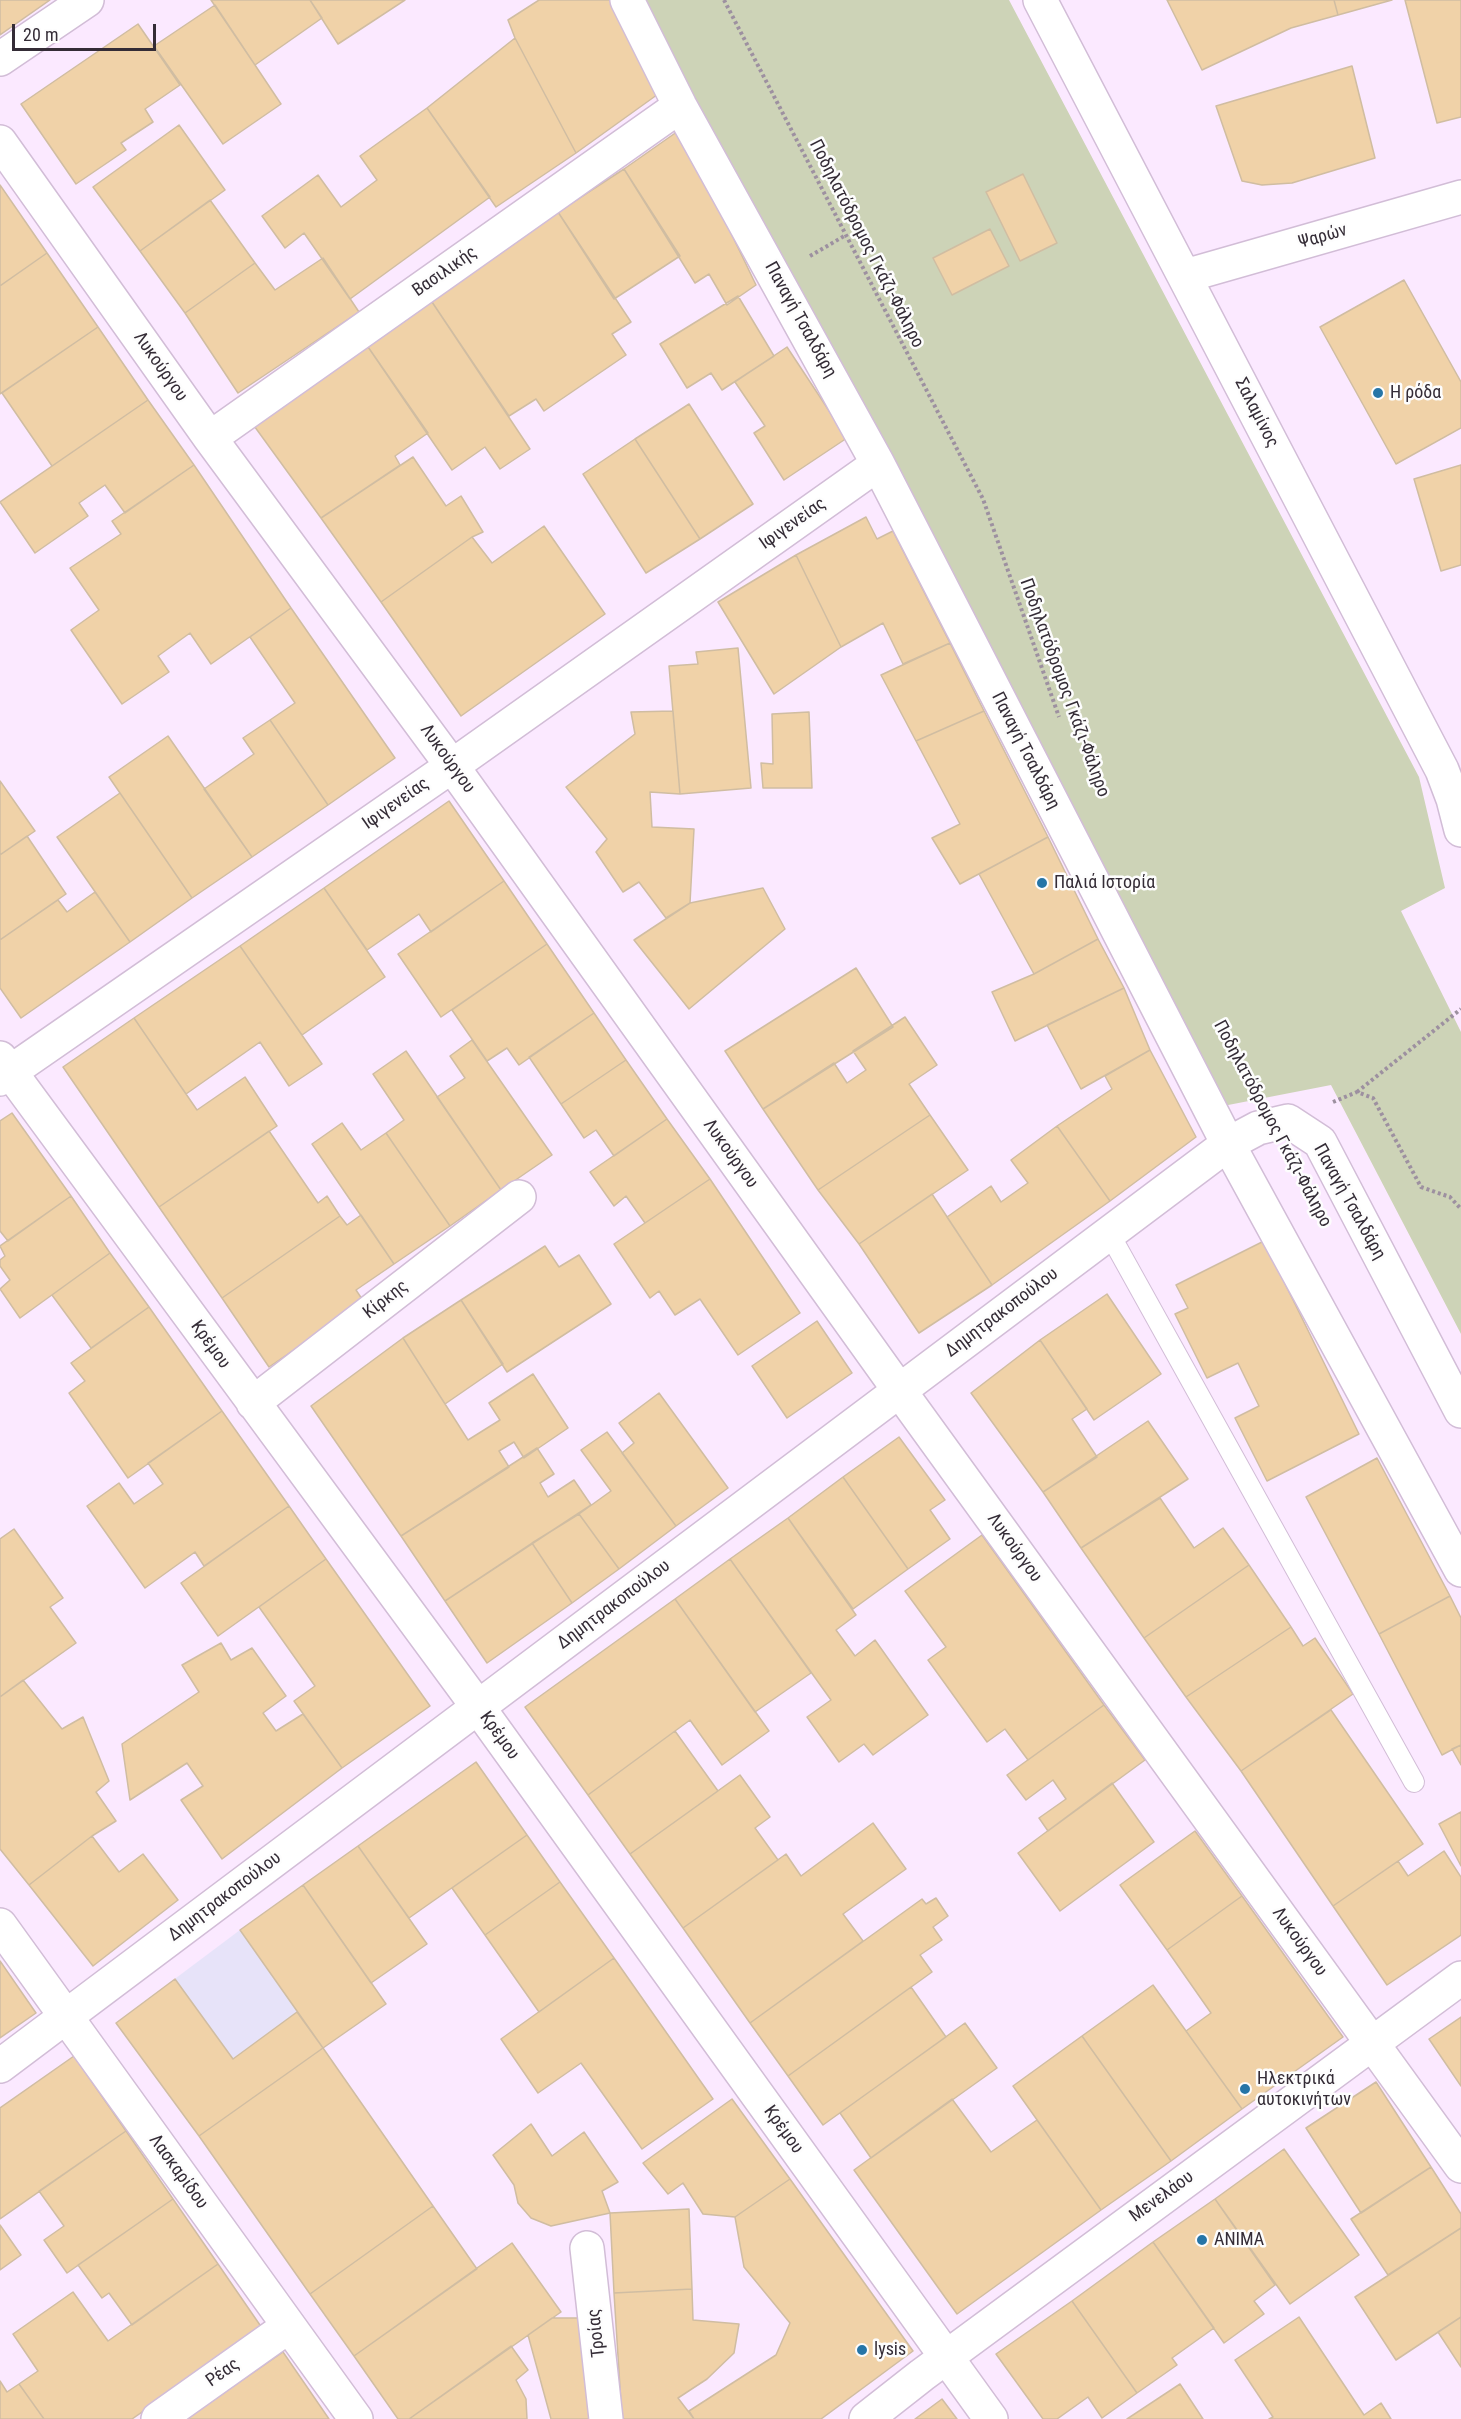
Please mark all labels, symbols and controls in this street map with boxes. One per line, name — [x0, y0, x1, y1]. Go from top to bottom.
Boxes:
scale bar — [15, 12, 159, 50]
text: 20 m — [23, 24, 58, 45]
street label: Ποδηλατόδρομος Γκάζι-Φάληρο — [804, 136, 928, 352]
street label: Ψαρών — [1296, 220, 1350, 254]
street label: Βασιλικής — [409, 242, 481, 302]
street label: Παναγή Τσαλδάρη — [759, 258, 841, 382]
street label: Λυκούργου — [128, 328, 192, 406]
street label: Σαλαμίνος — [1229, 375, 1283, 451]
place label: Η ρόδα — [1390, 382, 1441, 404]
marker: Η ρόδα — [1371, 386, 1385, 400]
street label: Ιφιγενείας — [756, 493, 830, 555]
street label: Ποδηλατόδρομος Γκάζι-Φάληρο — [1014, 576, 1114, 800]
street label: Παναγή Τσαλδάρη — [986, 689, 1064, 813]
street label: Λυκούργου — [415, 720, 479, 798]
street label: Ιφιγενείας — [359, 773, 433, 835]
place label: Παλιά Ιστορία — [1054, 872, 1155, 894]
marker: Παλιά Ιστορία — [1035, 876, 1049, 890]
street label: Ποδηλατόδρομος Γκάζι-Φάληρο — [1208, 1017, 1336, 1231]
street label: Λυκούργου — [698, 1115, 762, 1193]
street label: Παναγή Τσαλδάρη — [1308, 1140, 1390, 1264]
street label: Δημητρακοπούλου — [941, 1264, 1063, 1362]
street label: Κίρκης — [359, 1276, 413, 1324]
street label: Κρέμου — [185, 1317, 235, 1373]
street label: Λυκούργου — [982, 1509, 1046, 1587]
street label: Δημητρακοπούλου — [553, 1556, 675, 1654]
street label: Κρέμου — [474, 1708, 524, 1764]
street label: Δημητρακοπούλου — [164, 1848, 286, 1946]
street label: Λυκούργου — [1267, 1903, 1331, 1981]
place label: Ηλεκτρικά αυτοκινήτων — [1257, 2068, 1351, 2110]
marker: Ηλεκτρικά αυτοκινήτων — [1238, 2082, 1252, 2096]
street label: Κρέμου — [758, 2102, 808, 2158]
street label: Λασκαρίδου — [144, 2130, 212, 2214]
street label: Μενελάου — [1126, 2167, 1198, 2227]
place label: ΑΝΙΜΑ — [1214, 2229, 1264, 2251]
marker: ΑΝΙΜΑ — [1195, 2233, 1209, 2247]
street label: Τροίας — [584, 2308, 610, 2358]
place label: lysis — [874, 2339, 906, 2361]
marker: lysis — [855, 2343, 869, 2357]
street label: Ρέας — [202, 2354, 244, 2392]

